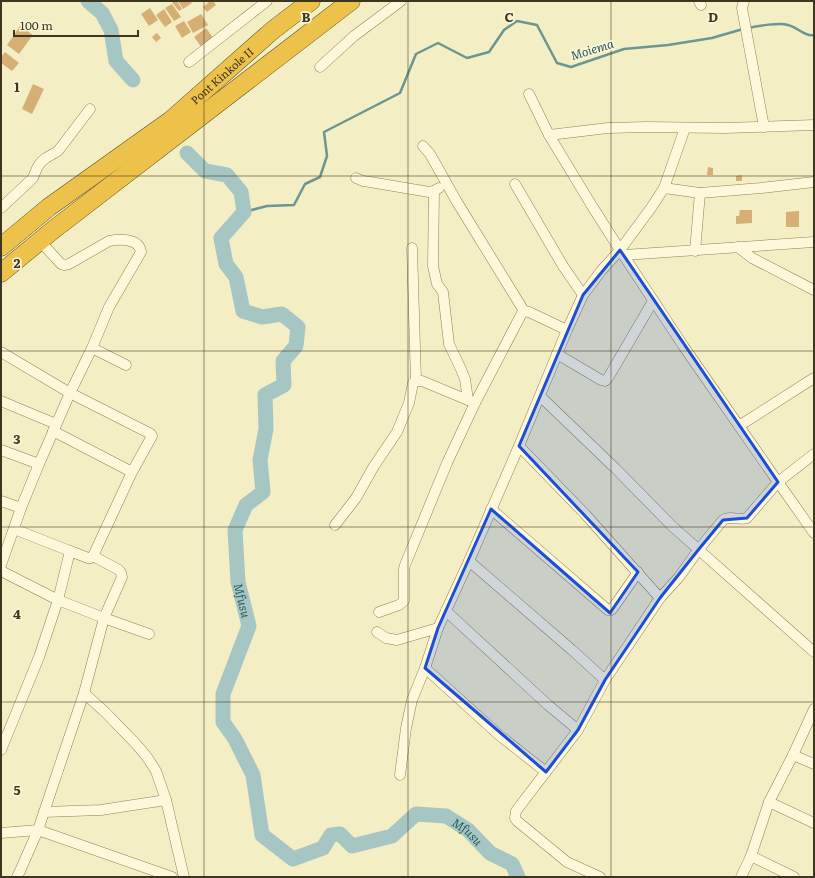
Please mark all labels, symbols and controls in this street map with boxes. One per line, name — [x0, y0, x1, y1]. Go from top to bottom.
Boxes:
text: B — [302, 7, 311, 26]
text: C — [504, 7, 514, 26]
text: D — [708, 7, 718, 26]
scale bar — [14, 12, 138, 38]
text: 100 m — [20, 16, 53, 34]
water label: Moiema — [568, 34, 616, 64]
street label: Pont Kinkole II — [187, 43, 257, 107]
text: 1 — [14, 77, 20, 96]
text: 2 — [14, 253, 21, 272]
text: 3 — [13, 429, 21, 448]
water label: Mfusu — [230, 581, 256, 620]
text: 4 — [13, 604, 21, 623]
text: 5 — [13, 780, 21, 799]
water label: Mfusu — [449, 813, 488, 850]

